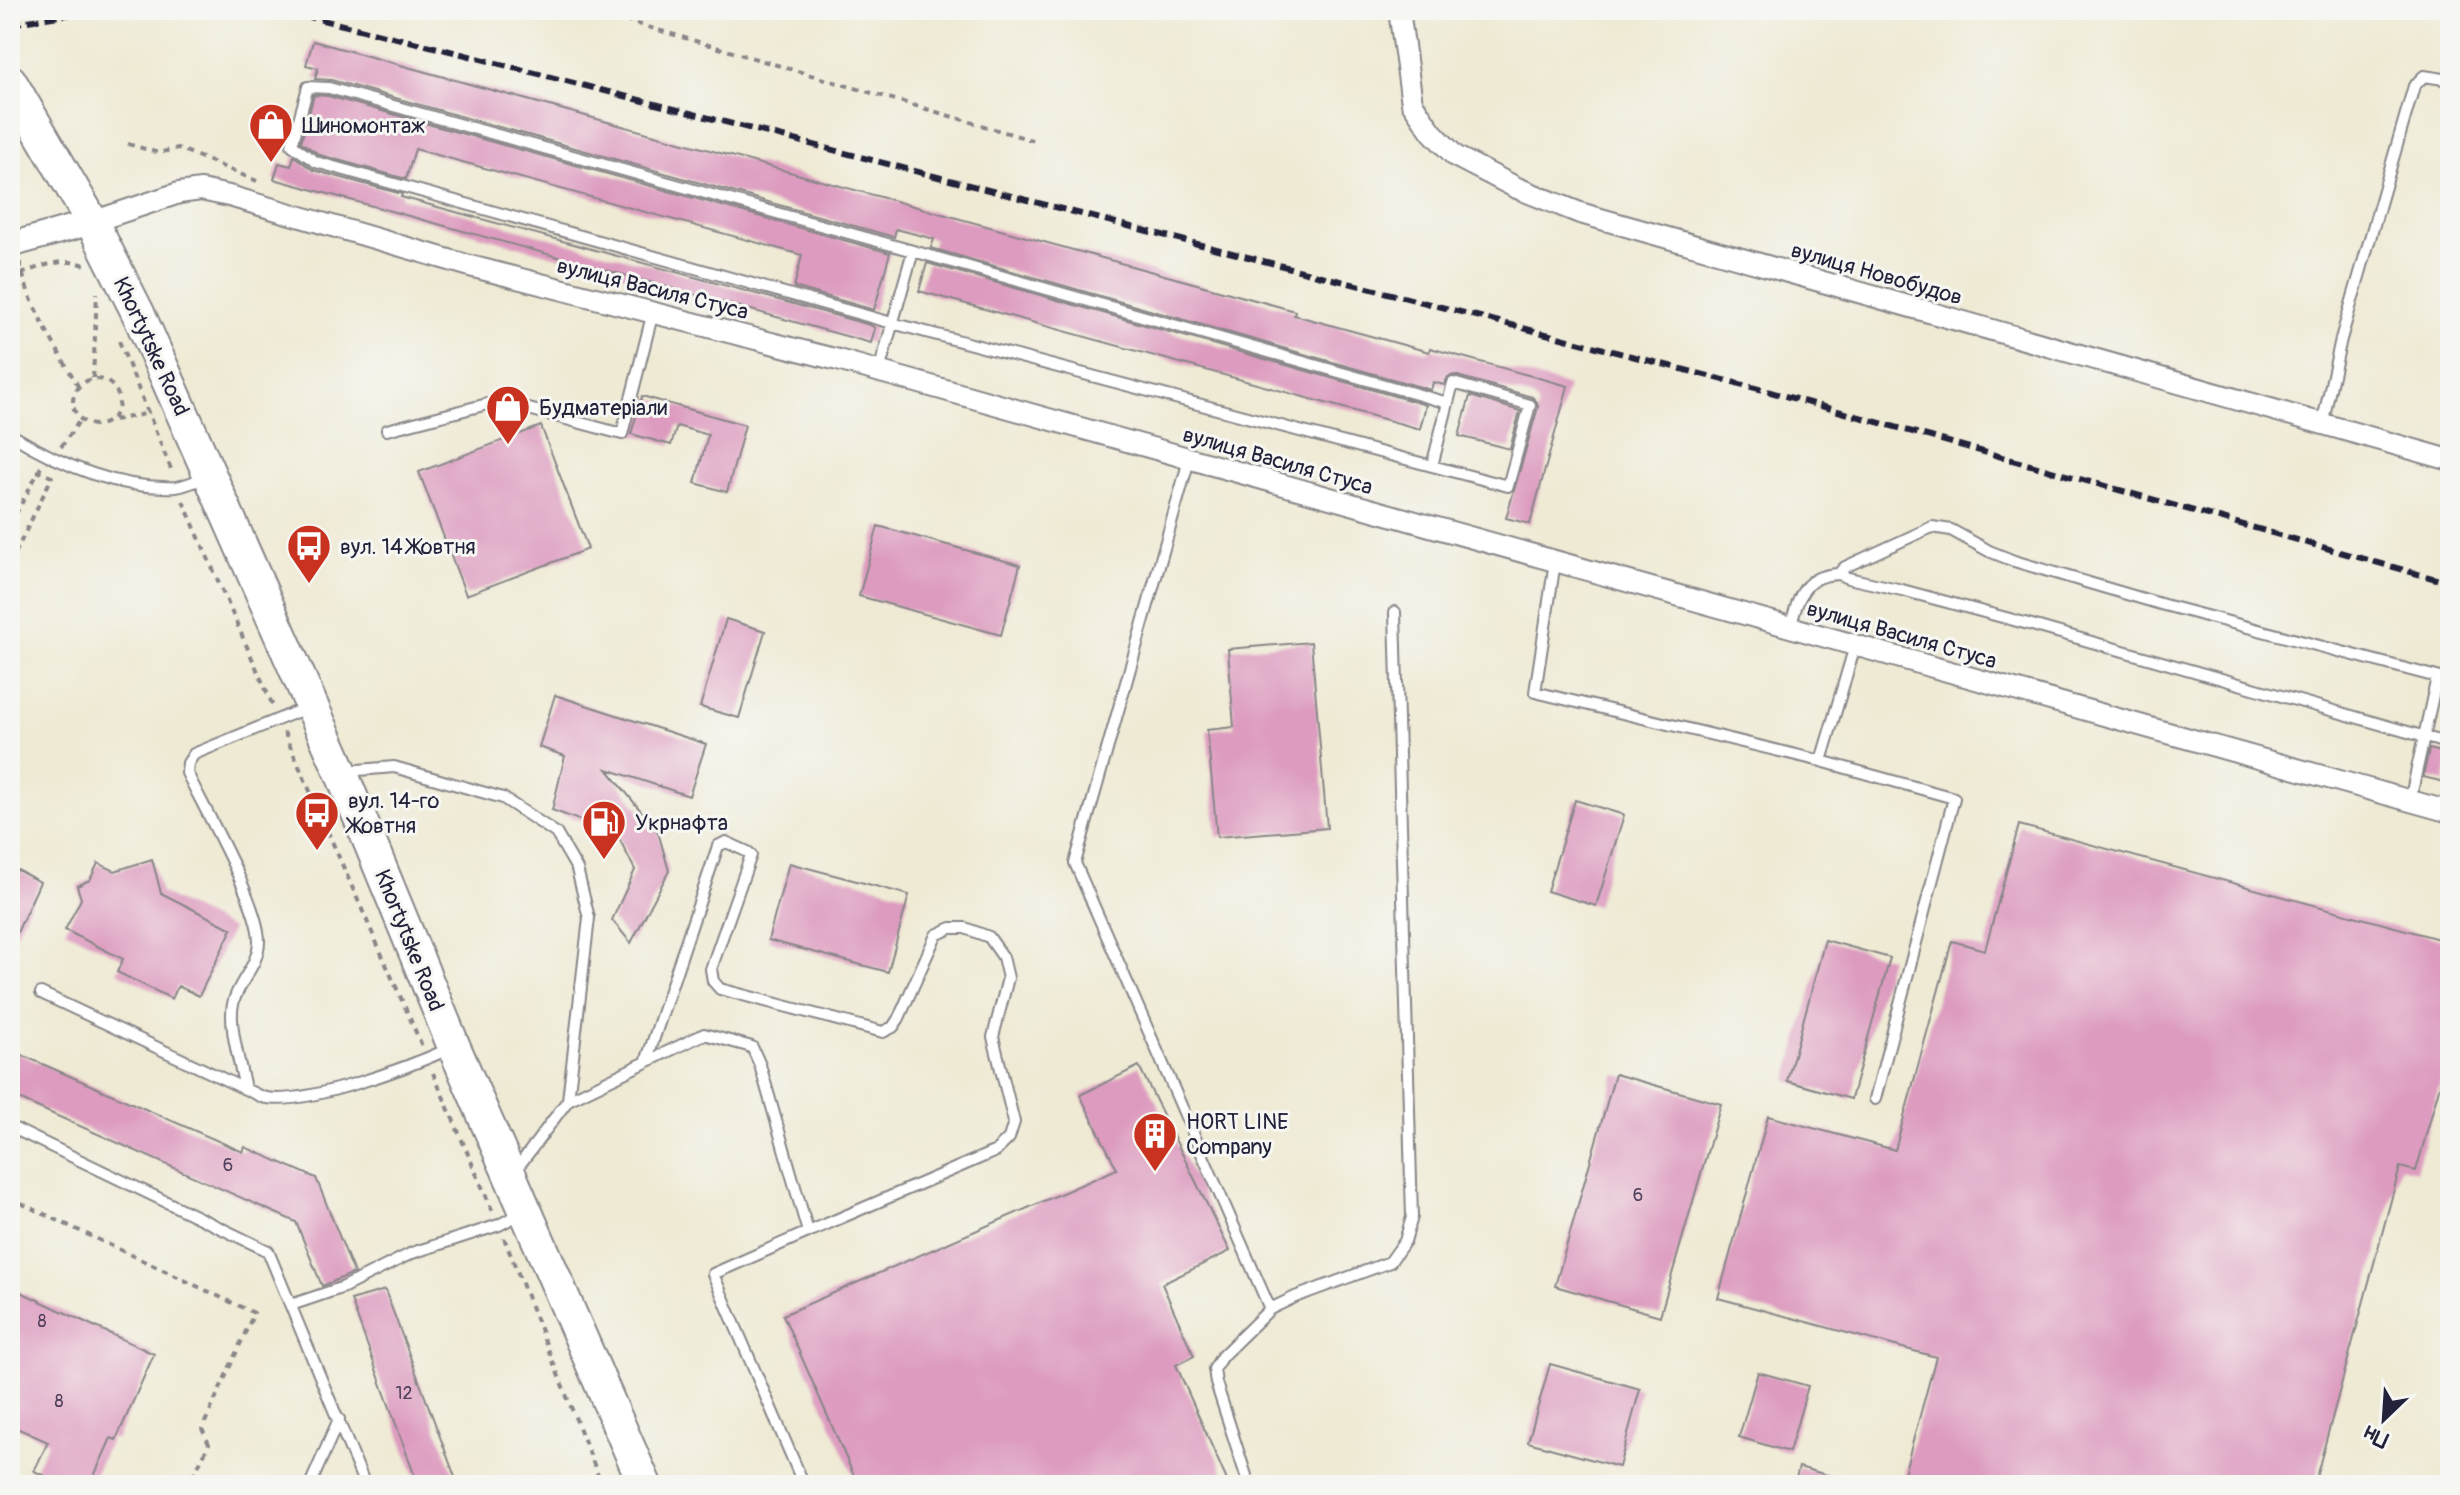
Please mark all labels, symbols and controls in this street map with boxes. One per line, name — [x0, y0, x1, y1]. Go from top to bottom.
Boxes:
shop icon: Шиномонтаж — [247, 101, 295, 164]
place label: Шиномонтаж — [302, 112, 425, 140]
street label: вулиця Новобудов — [1788, 236, 1966, 312]
street label: вулиця Василя Стуса — [554, 252, 751, 326]
street label: Khortytske Road — [107, 272, 196, 421]
shop icon: Будматеріали — [484, 383, 532, 446]
place label: Будматеріали — [539, 394, 667, 422]
street label: вулиця Василя Стуса — [1180, 420, 1376, 501]
bus stop icon: вул. 14 Жовтня — [285, 522, 333, 585]
place label: вул. 14 Жовтня — [340, 533, 476, 561]
street label: вулиця Василя Стуса — [1804, 594, 2000, 675]
place label: вул. 14-го Жовтня — [345, 787, 440, 840]
bus stop icon: вул. 14-го Жовтня — [293, 789, 341, 852]
fuel station icon: Укрнафта — [580, 798, 628, 861]
place label: Укрнафта — [635, 809, 728, 837]
street label: Khortytske Road — [368, 865, 450, 1015]
place label: HORT LINE Company — [1186, 1108, 1289, 1161]
building icon: HORT LINE Company — [1131, 1110, 1179, 1173]
house number: 6 — [223, 1154, 233, 1177]
house number: 6 — [1633, 1184, 1643, 1207]
house number: 8 — [37, 1310, 47, 1333]
north arrow — [2344, 1379, 2424, 1459]
house number: 12 — [395, 1382, 413, 1405]
house number: 8 — [54, 1390, 64, 1413]
text: Пн — [2359, 1418, 2393, 1454]

